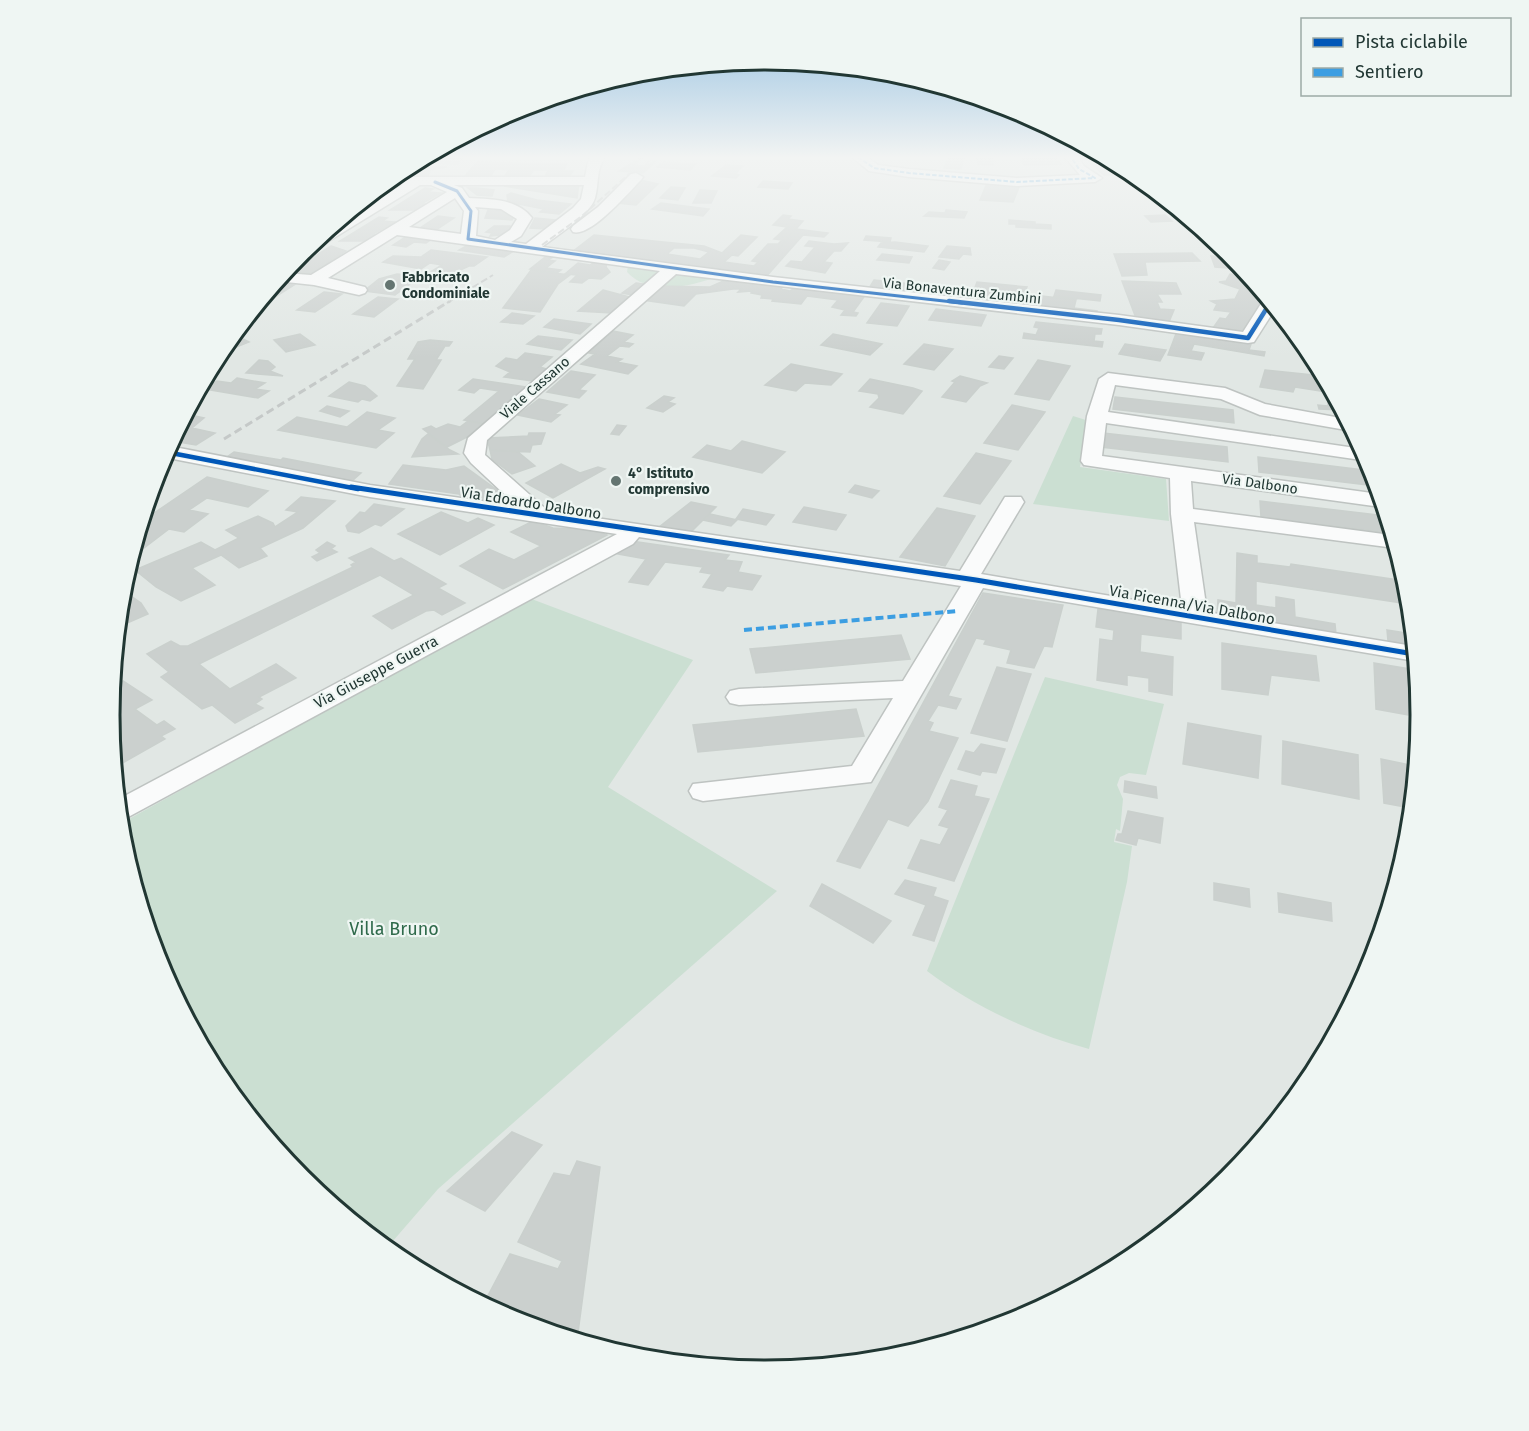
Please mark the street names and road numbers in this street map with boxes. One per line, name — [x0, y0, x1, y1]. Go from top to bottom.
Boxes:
street label: Via Bonaventura Zumbini — [882, 274, 1042, 308]
street label: Viale Cassano — [497, 353, 573, 423]
street label: Via Dalbono — [1221, 470, 1299, 498]
street label: Via Edoardo Dalbono — [459, 483, 603, 523]
street label: Via Picenna/Via Dalbono — [1108, 582, 1276, 628]
street label: Via Giuseppe Guerra — [311, 632, 441, 712]

